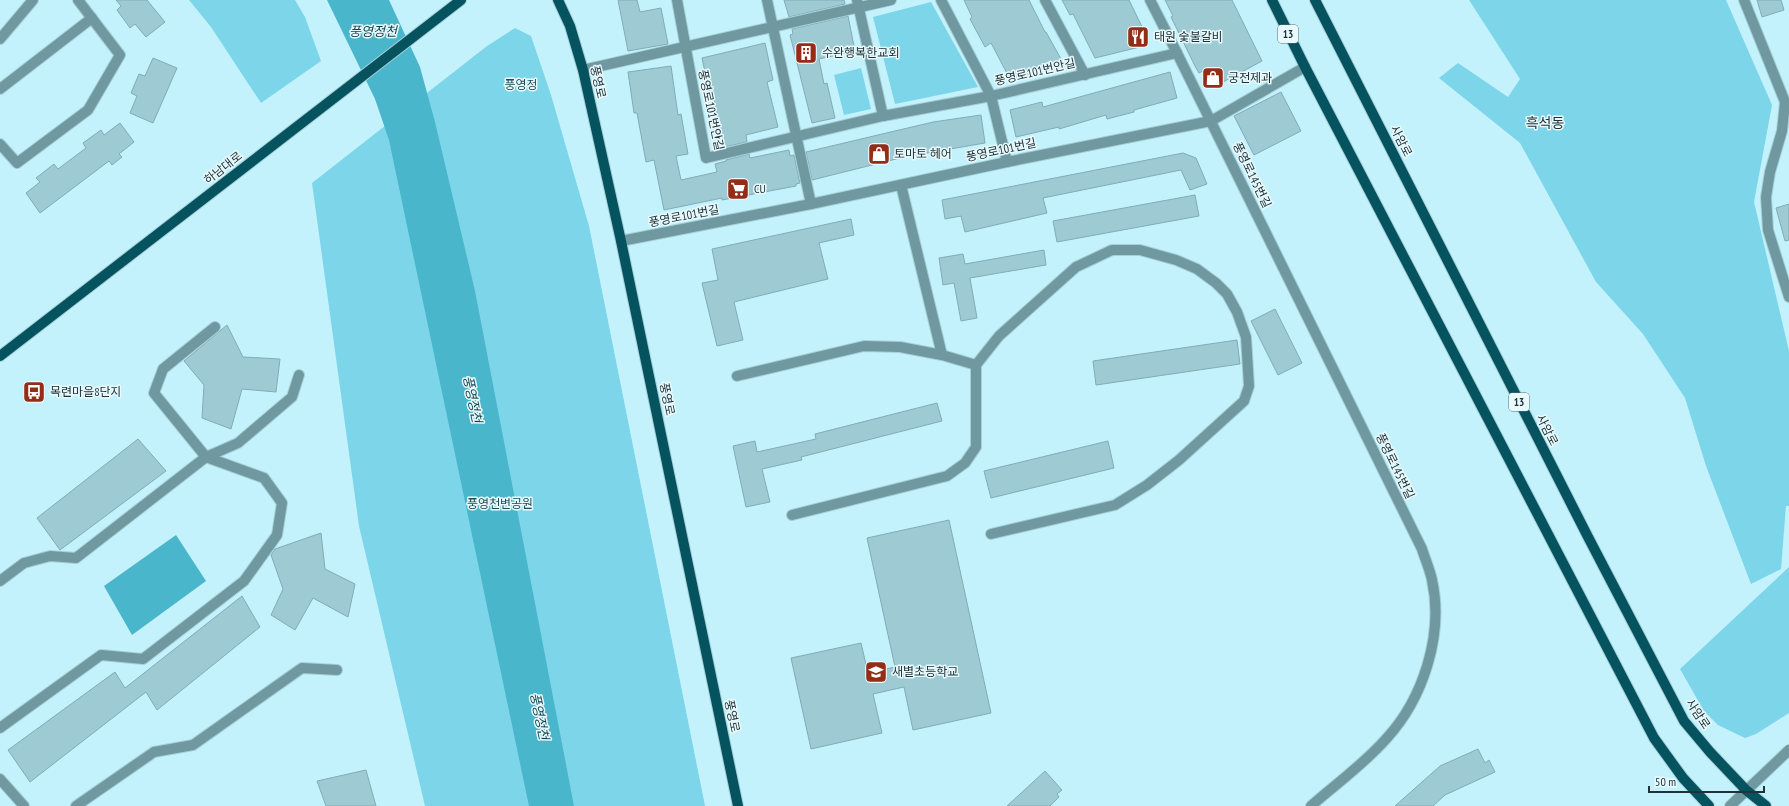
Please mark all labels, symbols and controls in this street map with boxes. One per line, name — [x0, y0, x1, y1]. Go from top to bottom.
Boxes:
water label: 풍영정천 — [349, 23, 398, 40]
restaurant icon: 태원 숯불갈비 — [1125, 24, 1151, 50]
road number: 13 — [1278, 25, 1298, 43]
place label: 태원 숯불갈비 — [1154, 29, 1223, 44]
building icon: 수완행복한교회 — [793, 40, 819, 66]
place label: 수완행복한교회 — [822, 45, 899, 60]
street label: 풍영로101번안길 — [993, 55, 1077, 88]
street label: 풍영로 — [587, 64, 610, 100]
shop icon: 궁전제과 — [1200, 65, 1226, 91]
street label: 풍영로101번안길 — [696, 68, 727, 152]
place label: 궁전제과 — [1228, 70, 1272, 85]
park label: 풍영정 — [504, 77, 538, 92]
district label: 흑석동 — [1526, 114, 1564, 132]
street label: 사암로 — [1387, 123, 1416, 159]
street label: 풍영로101번길 — [964, 135, 1037, 164]
street label: 풍영로145번길 — [1230, 139, 1275, 210]
shop icon: 토마토 헤어 — [866, 141, 892, 167]
place label: 토마토 헤어 — [894, 146, 952, 161]
street label: 하남대로 — [201, 148, 245, 187]
supermarket icon: CU — [725, 176, 751, 202]
place label: CU — [754, 181, 766, 196]
street label: 풍영로101번길 — [647, 201, 720, 230]
water label: 풍영정천 — [459, 374, 486, 425]
bus stop icon: 목련마을8단지 — [21, 379, 47, 405]
street label: 풍영로 — [657, 381, 678, 417]
place label: 목련마을8단지 — [50, 384, 122, 399]
road number: 13 — [1509, 393, 1529, 411]
street label: 사암로 — [1533, 412, 1562, 448]
street label: 풍영로145번길 — [1373, 430, 1418, 501]
park label: 풍영천변공원 — [467, 496, 533, 511]
school or university icon: 새별초등학교 — [863, 659, 889, 685]
place label: 새별초등학교 — [892, 664, 958, 679]
water label: 풍영정천 — [526, 691, 553, 742]
street label: 사암로 — [1683, 696, 1714, 732]
street label: 풍영로 — [722, 698, 743, 734]
scale bar — [1649, 768, 1764, 794]
text: 50 m — [1655, 774, 1676, 789]

